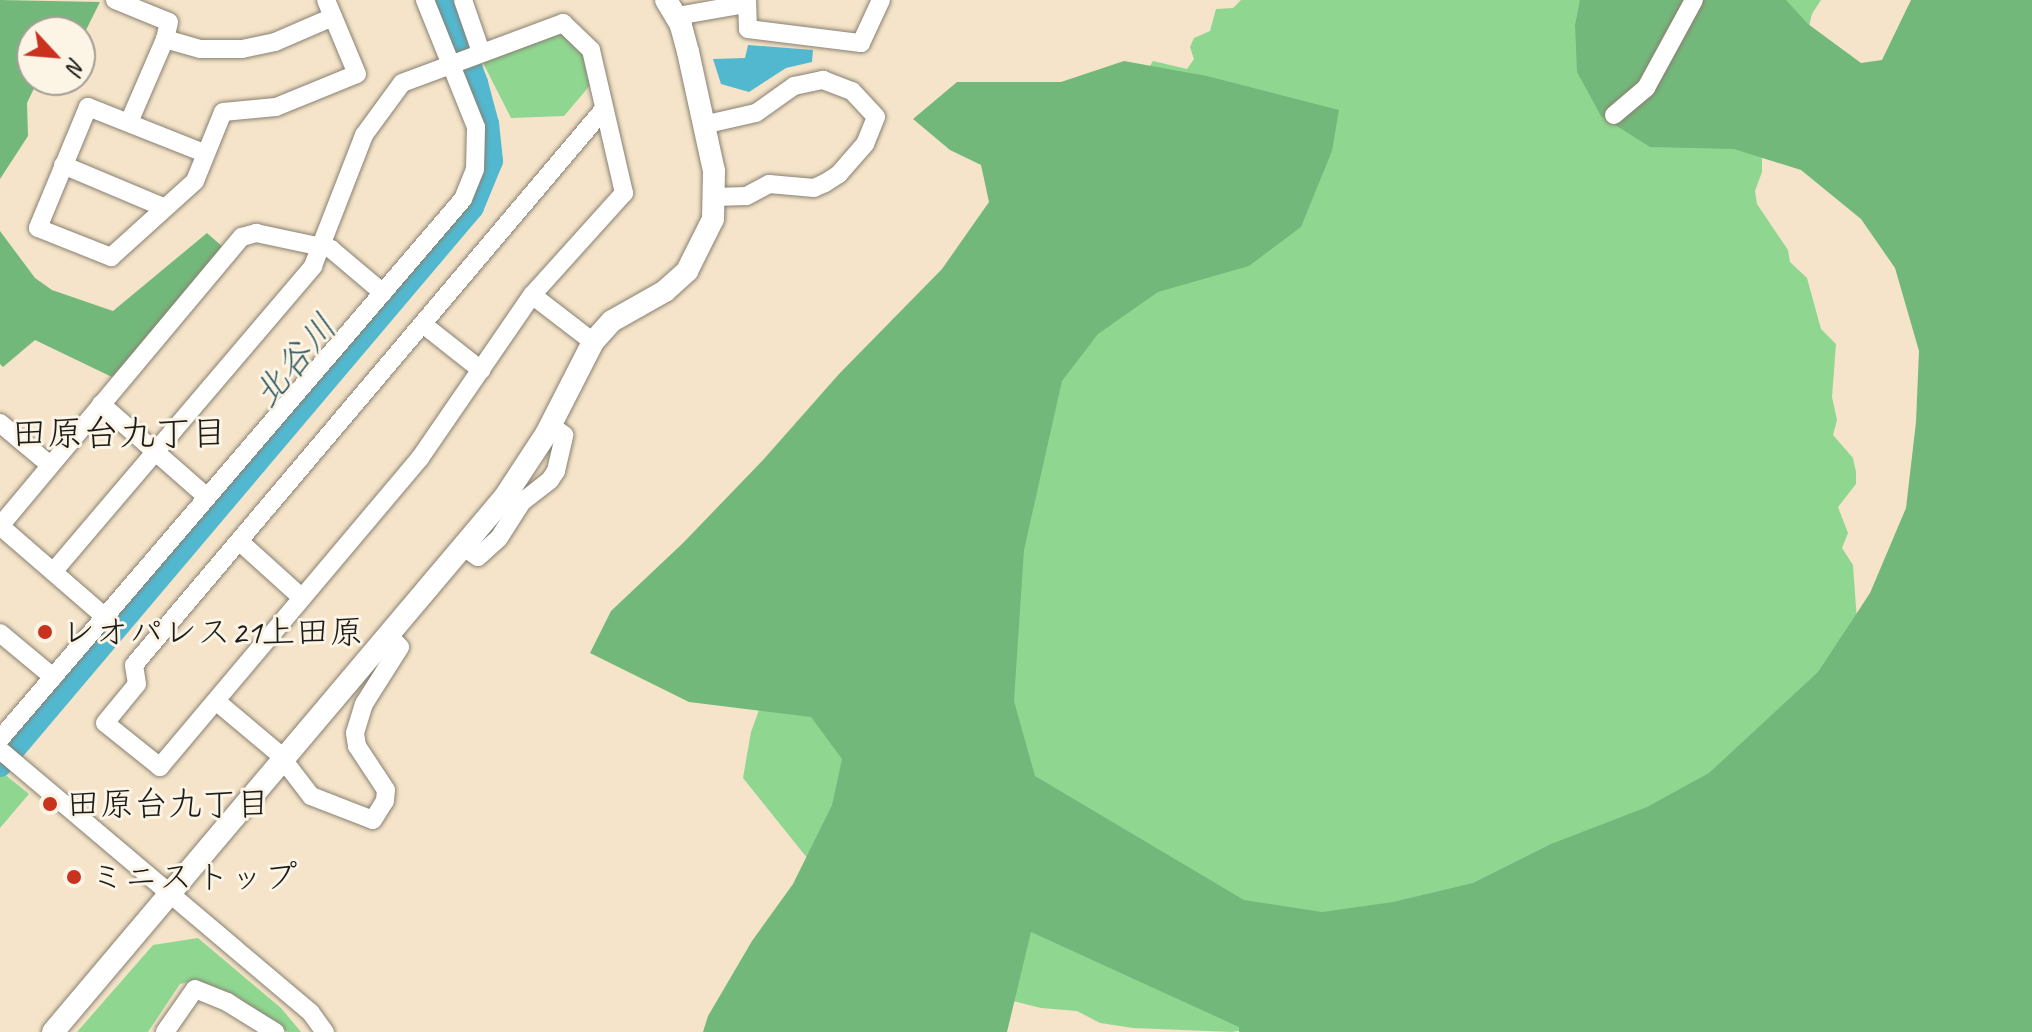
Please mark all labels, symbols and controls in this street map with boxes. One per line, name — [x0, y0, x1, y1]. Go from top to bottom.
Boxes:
north arrow — [16, 16, 96, 96]
text: N — [60, 53, 91, 78]
water label: 北谷川 — [244, 306, 346, 416]
district label: 田原台九丁目 — [11, 412, 227, 456]
place label: レオパレス21上田原 — [61, 612, 364, 652]
marker: レオパレス21上田原 — [36, 623, 54, 641]
place label: 田原台九丁目 — [66, 784, 270, 824]
marker: 田原台九丁目 — [41, 795, 59, 813]
place label: ミニストップ — [90, 857, 294, 897]
marker: ミニストップ — [65, 868, 83, 886]

